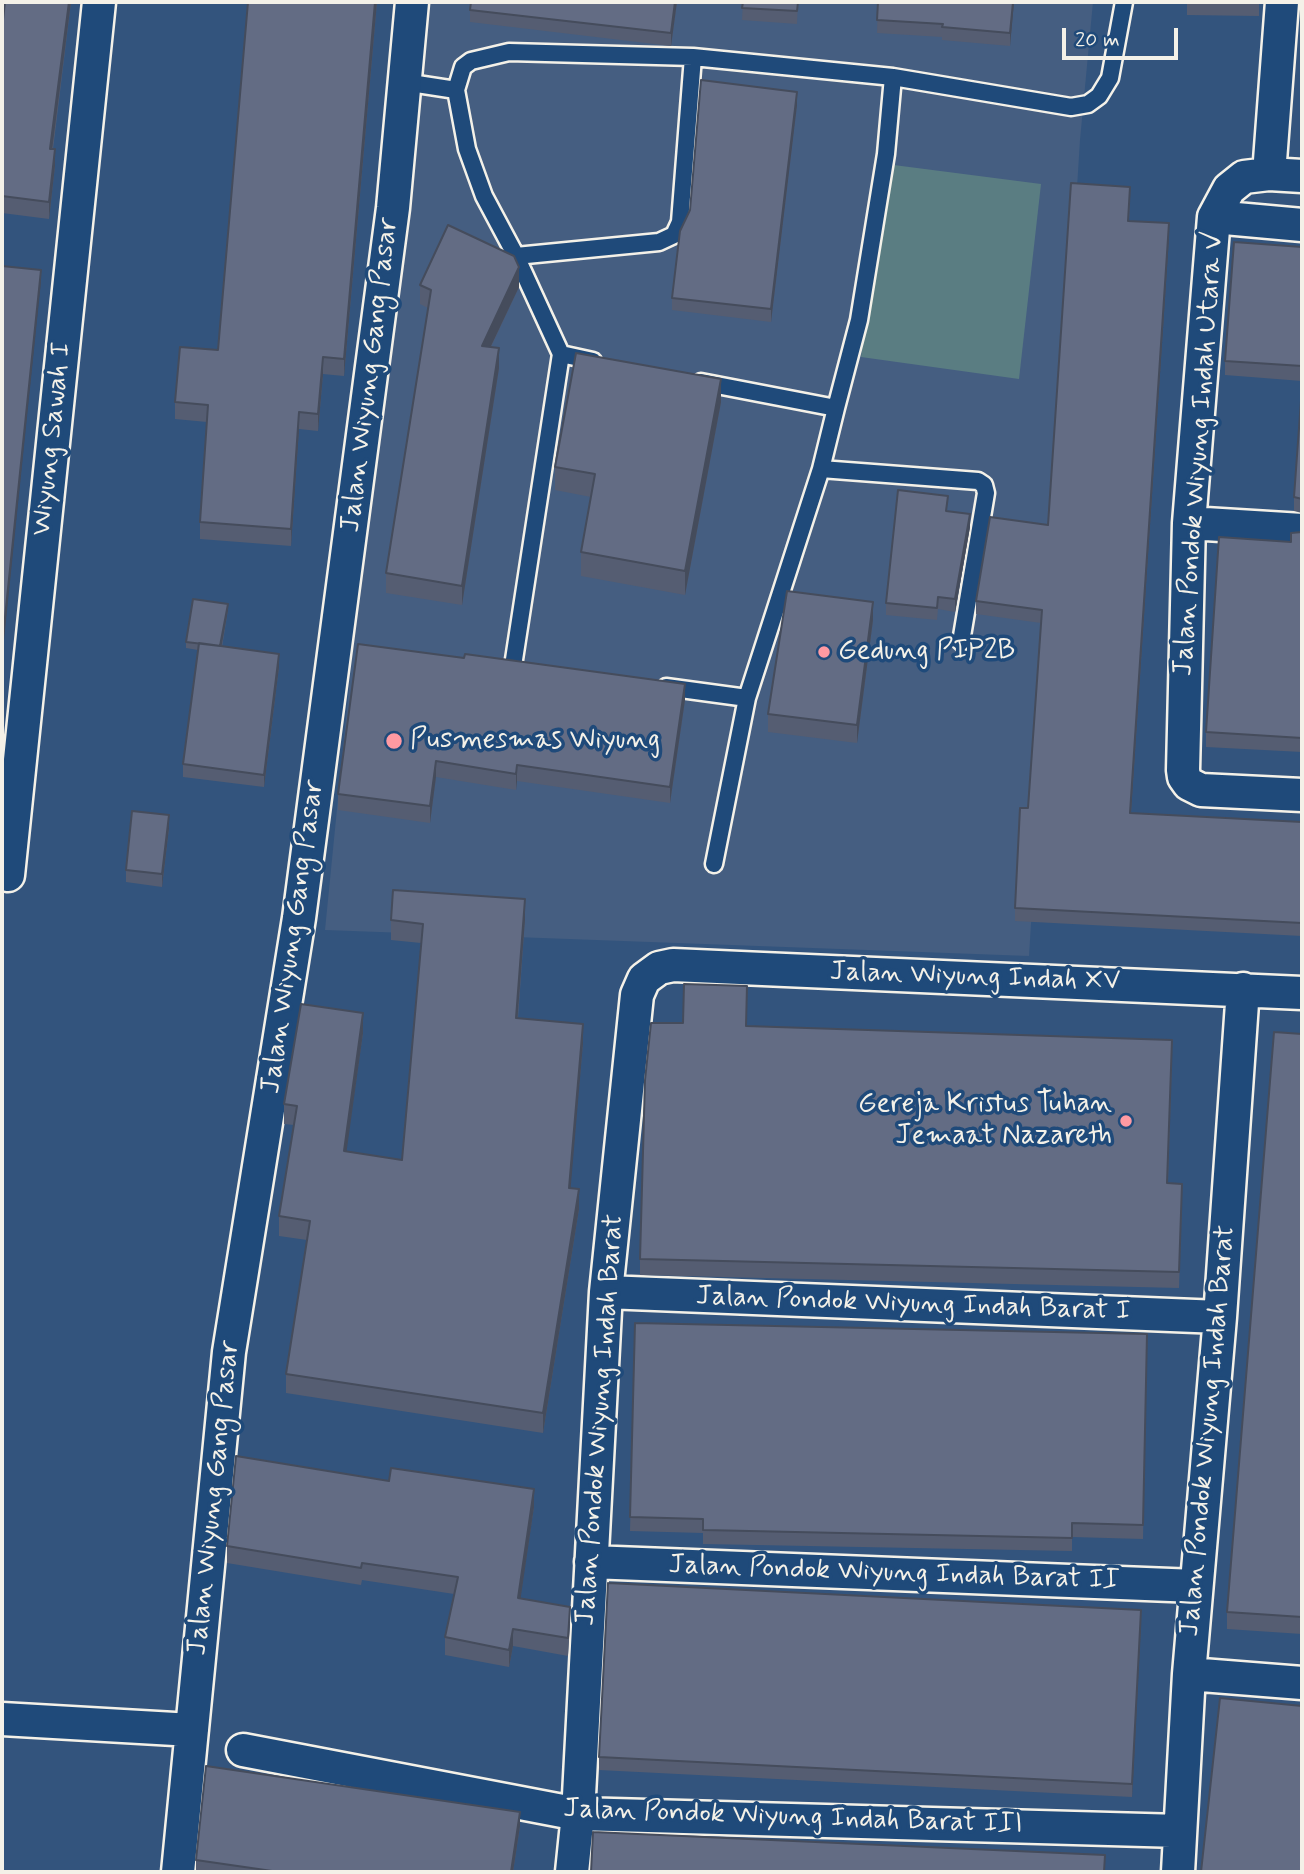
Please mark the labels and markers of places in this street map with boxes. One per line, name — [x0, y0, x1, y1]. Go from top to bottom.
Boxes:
place label: Gedung PIP2B — [838, 635, 1015, 669]
marker: Gedung PIP2B — [816, 644, 832, 660]
place label: Pusmesmas Wiyung — [410, 724, 660, 758]
marker: Pusmesmas Wiyung — [384, 731, 404, 751]
place label: Gereja Kristus Tuhan Jemaat Nazareth — [858, 1088, 1112, 1154]
marker: Gereja Kristus Tuhan Jemaat Nazareth — [1118, 1113, 1134, 1129]

